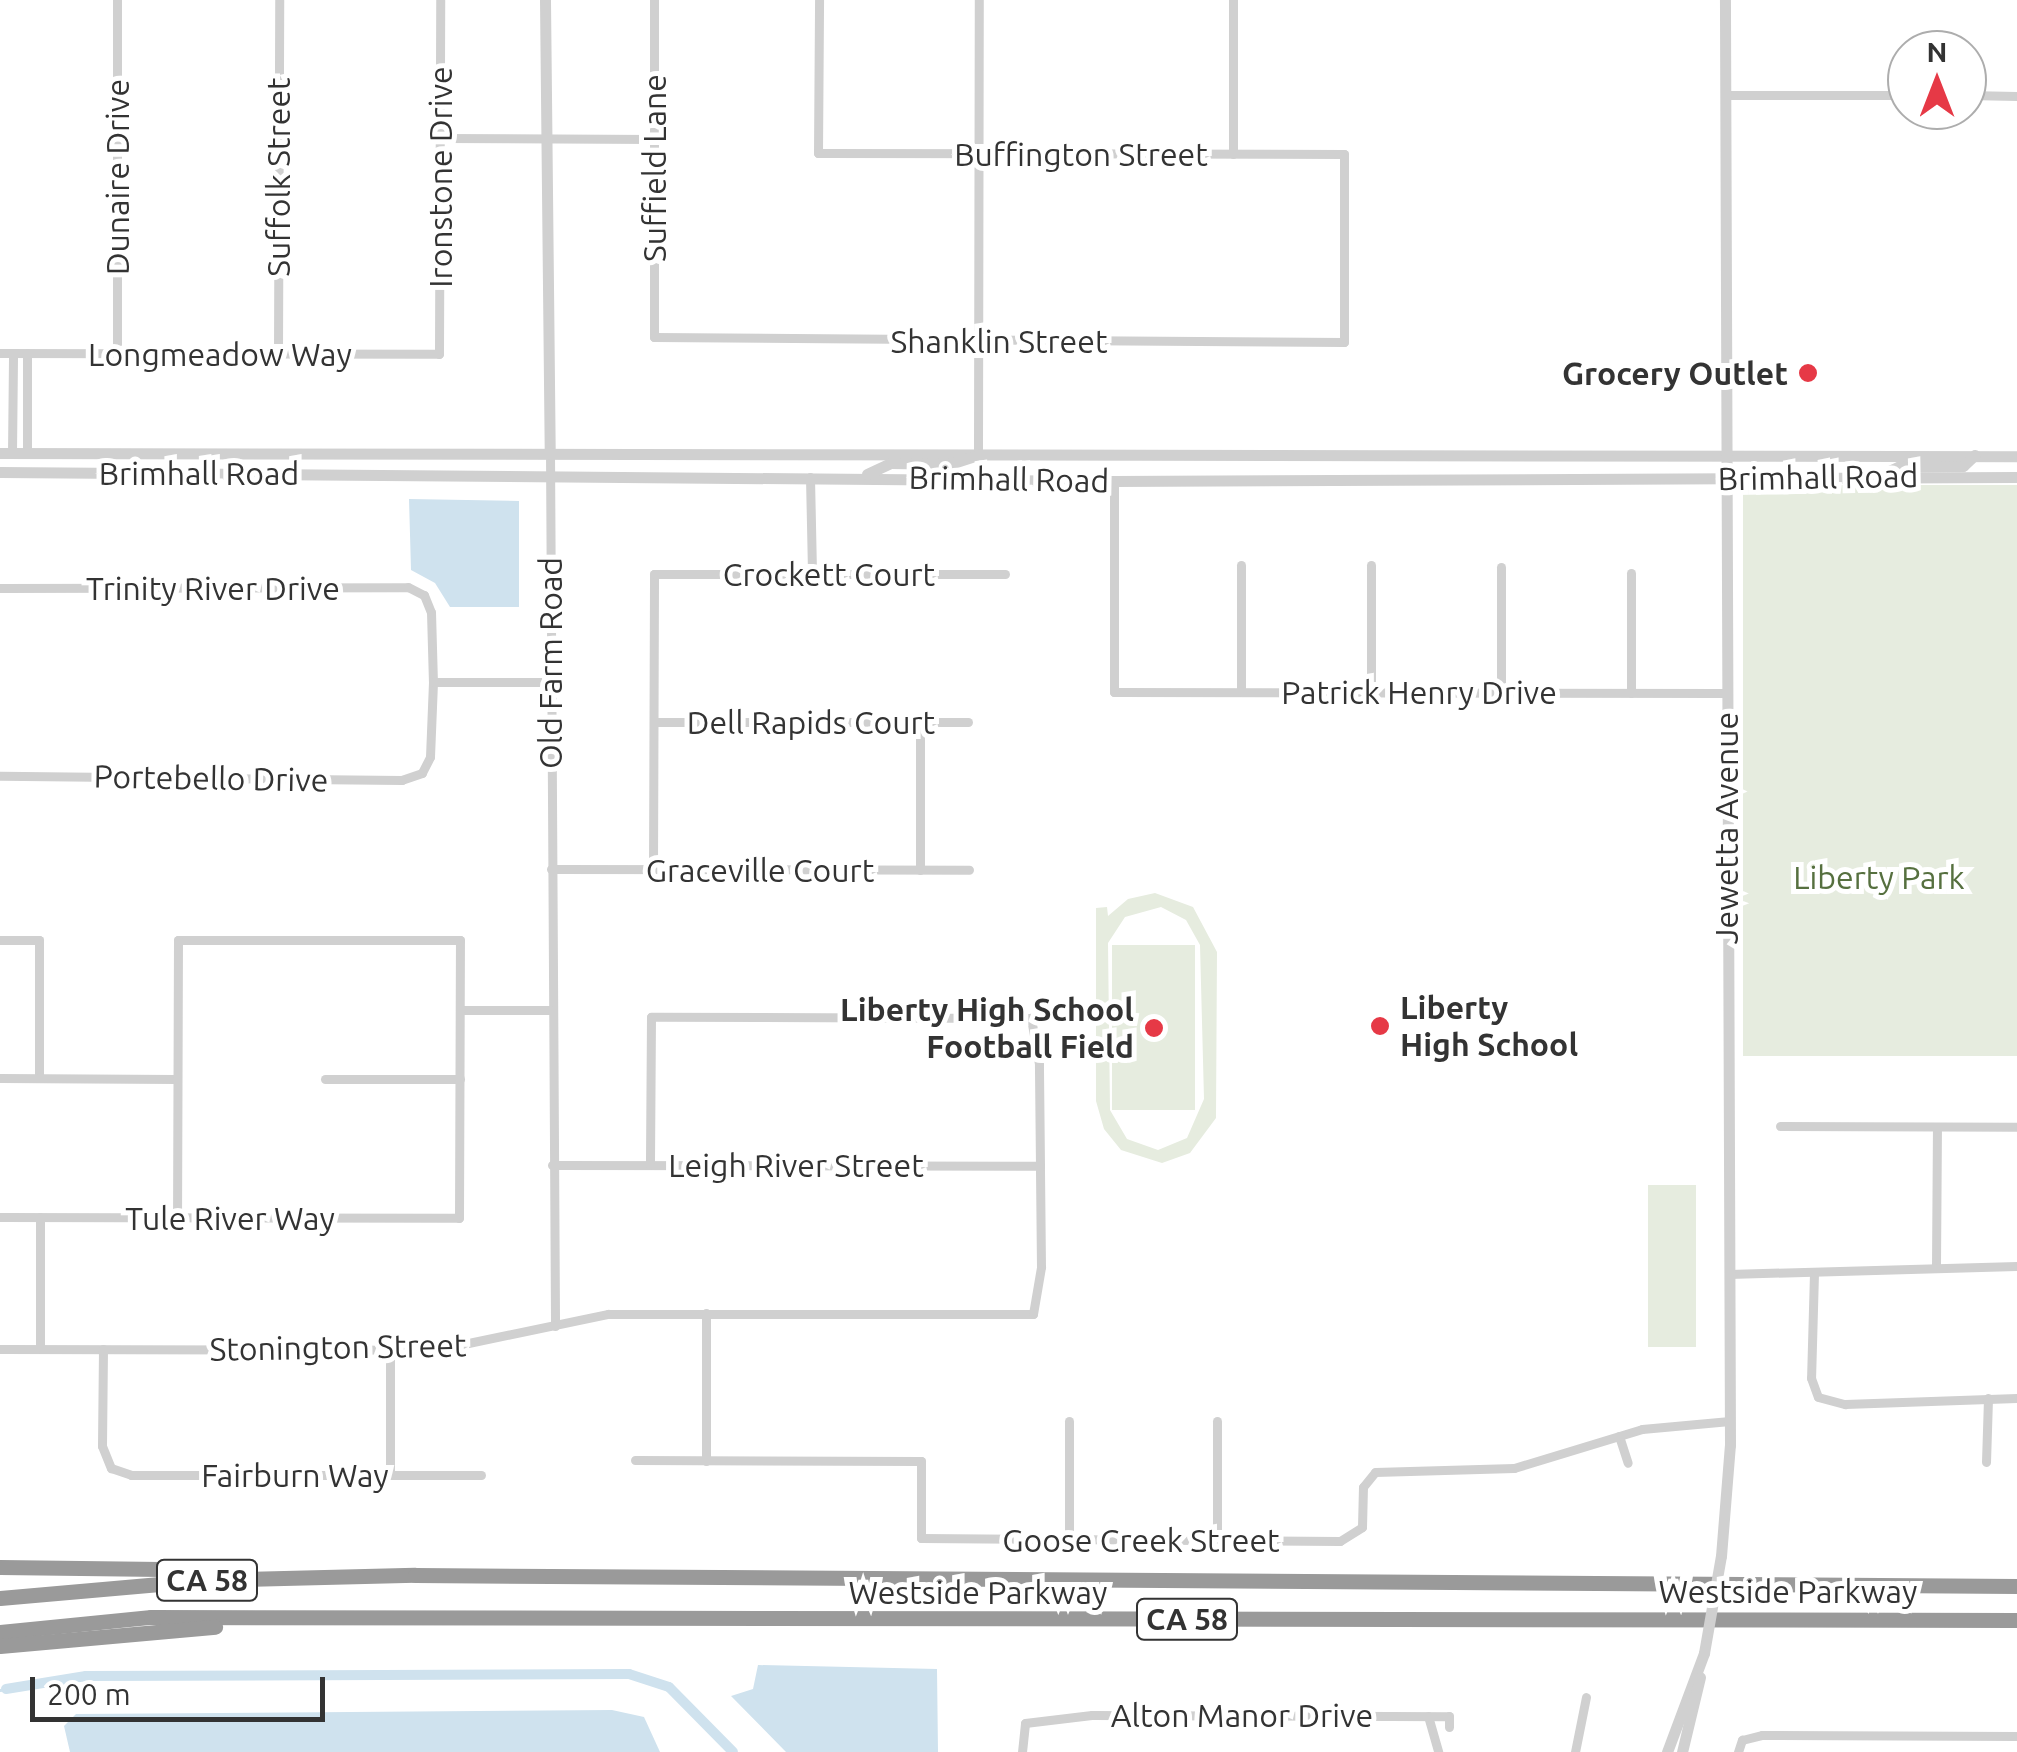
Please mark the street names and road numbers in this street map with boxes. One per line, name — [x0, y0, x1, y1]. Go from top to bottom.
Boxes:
street label: Ironstone Drive — [421, 66, 459, 288]
street label: Suffield Lane — [635, 74, 673, 262]
street label: Suffolk Street — [259, 77, 297, 277]
street label: Dunaire Drive — [98, 79, 136, 275]
street label: Buffington Street — [954, 135, 1208, 173]
street label: Shanklin Street — [890, 322, 1108, 360]
street label: Longmeadow Way — [88, 335, 352, 373]
street label: Brimhall Road — [99, 454, 299, 492]
street label: Brimhall Road — [1717, 456, 1919, 498]
street label: Brimhall Road — [908, 458, 1110, 500]
street label: Crockett Court — [723, 555, 935, 593]
street label: Old Farm Road — [531, 557, 569, 769]
street label: Trinity River Drive — [86, 569, 340, 607]
street label: Patrick Henry Drive — [1281, 673, 1557, 711]
street label: Dell Rapids Court — [687, 703, 935, 741]
street label: Jewetta Avenue — [1707, 712, 1745, 944]
street label: Portebello Drive — [93, 757, 329, 799]
street label: Graceville Court — [646, 851, 874, 889]
street label: Leigh River Street — [668, 1146, 924, 1184]
street label: Tule River Way — [125, 1199, 335, 1237]
street label: Stonington Street — [209, 1326, 467, 1368]
street label: Fairburn Way — [201, 1456, 389, 1494]
street label: Goose Creek Street — [1002, 1521, 1280, 1559]
road number: CA 58 — [154, 1555, 260, 1605]
street label: Westside Parkway — [1659, 1572, 1917, 1610]
street label: Westside Parkway — [849, 1573, 1107, 1611]
road number: CA 58 — [1134, 1594, 1240, 1644]
street label: Alton Manor Drive — [1111, 1696, 1373, 1734]

